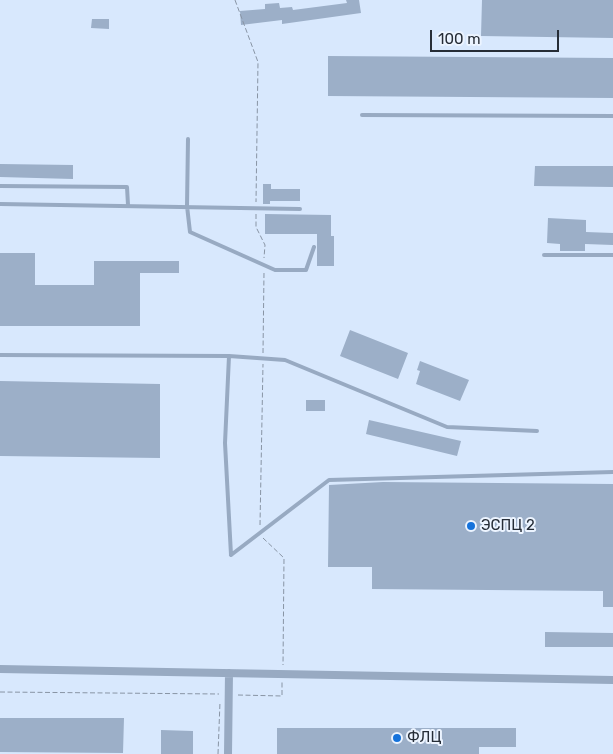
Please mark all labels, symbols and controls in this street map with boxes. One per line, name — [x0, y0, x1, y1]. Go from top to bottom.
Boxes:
scale bar — [433, 20, 562, 52]
text: 100 m — [438, 30, 480, 48]
place label: ЭСПЦ 2 — [481, 517, 535, 535]
marker: ЭСПЦ 2 — [465, 520, 477, 532]
place label: ФЛЦ — [407, 729, 441, 747]
marker: ФЛЦ — [391, 732, 403, 744]

